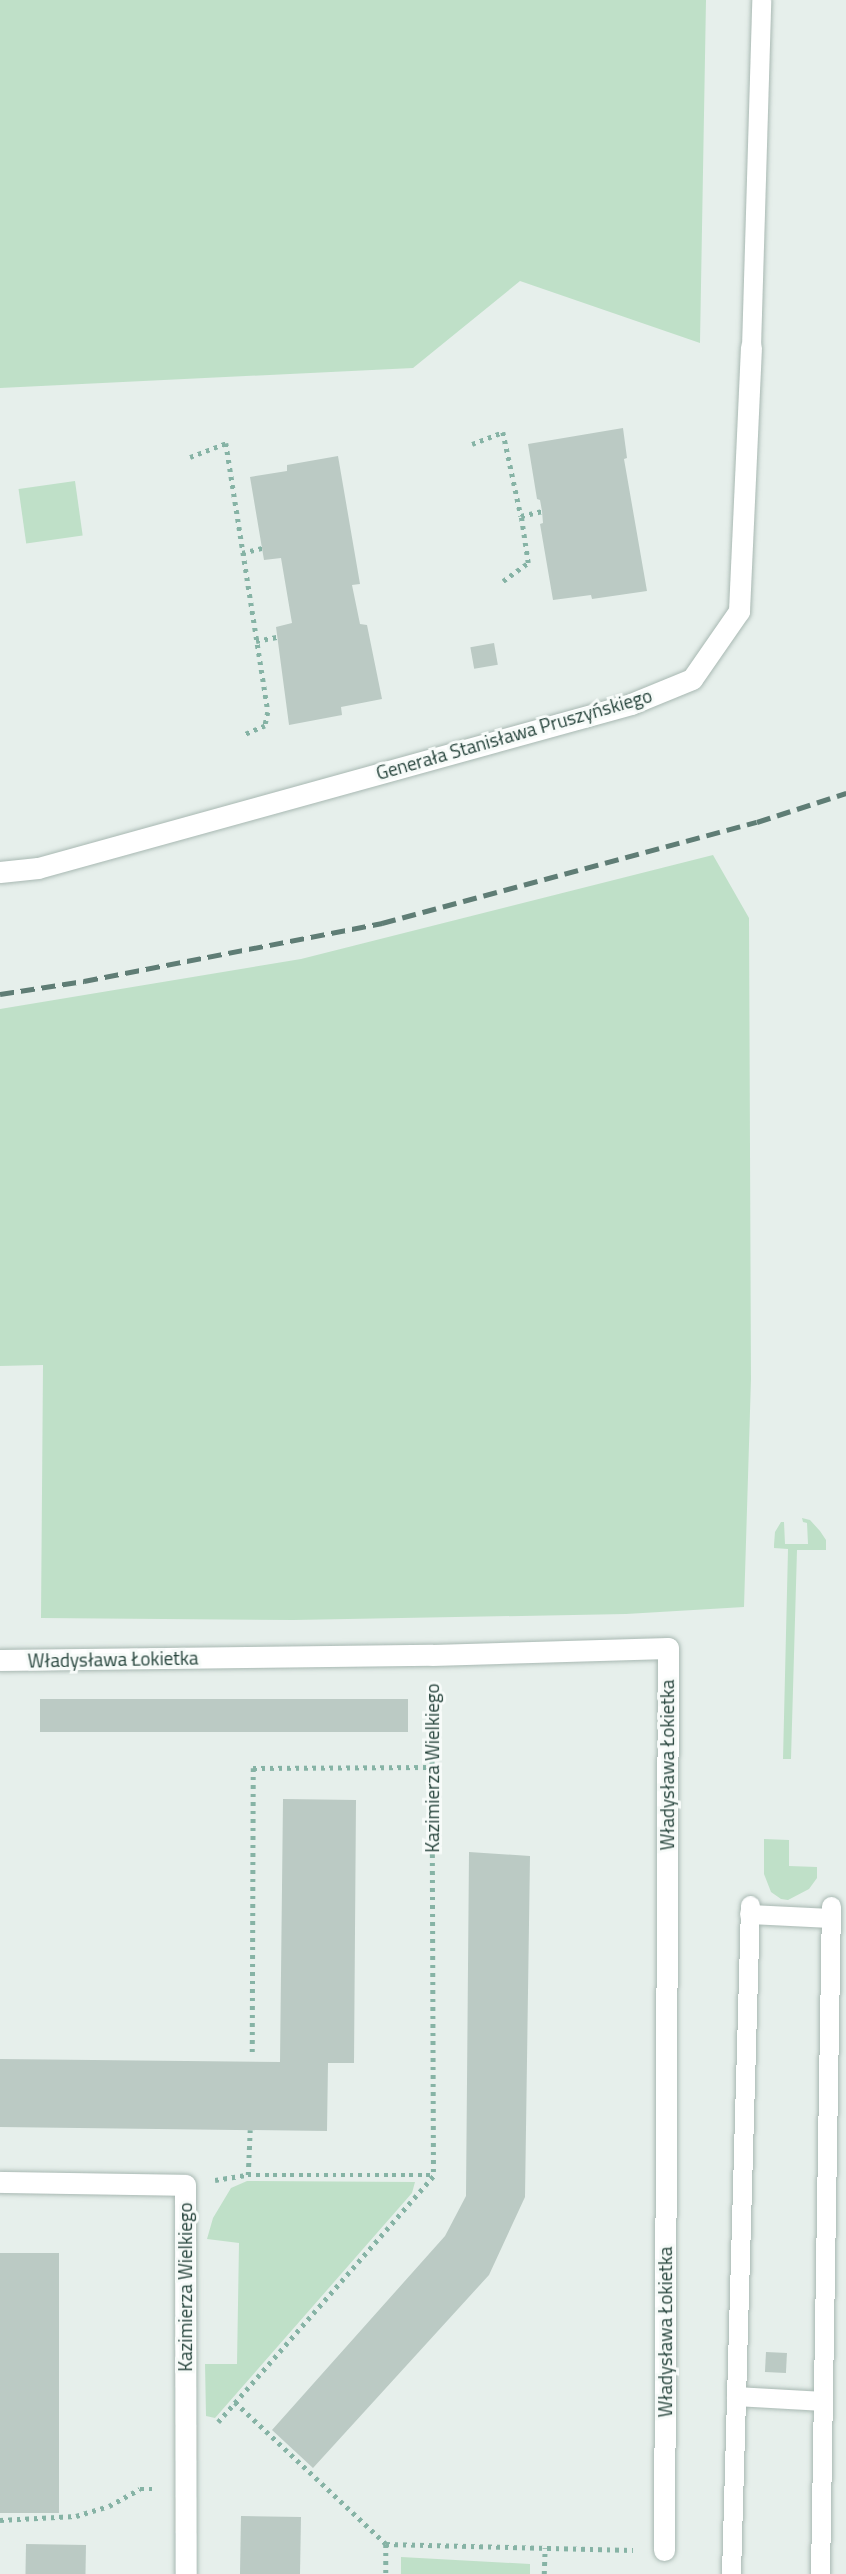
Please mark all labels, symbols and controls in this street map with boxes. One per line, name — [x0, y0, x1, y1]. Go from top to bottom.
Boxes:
street label: Generała Stanisława Pruszyńskiego — [373, 684, 655, 784]
street label: Władysława Łokietka — [27, 1646, 199, 1672]
street label: Władysława Łokietka — [656, 1680, 678, 1850]
street label: Kazimierza Wielkiego — [421, 1683, 443, 1853]
street label: Kazimierza Wielkiego — [174, 2202, 196, 2372]
street label: Władysława Łokietka — [654, 2247, 676, 2417]

